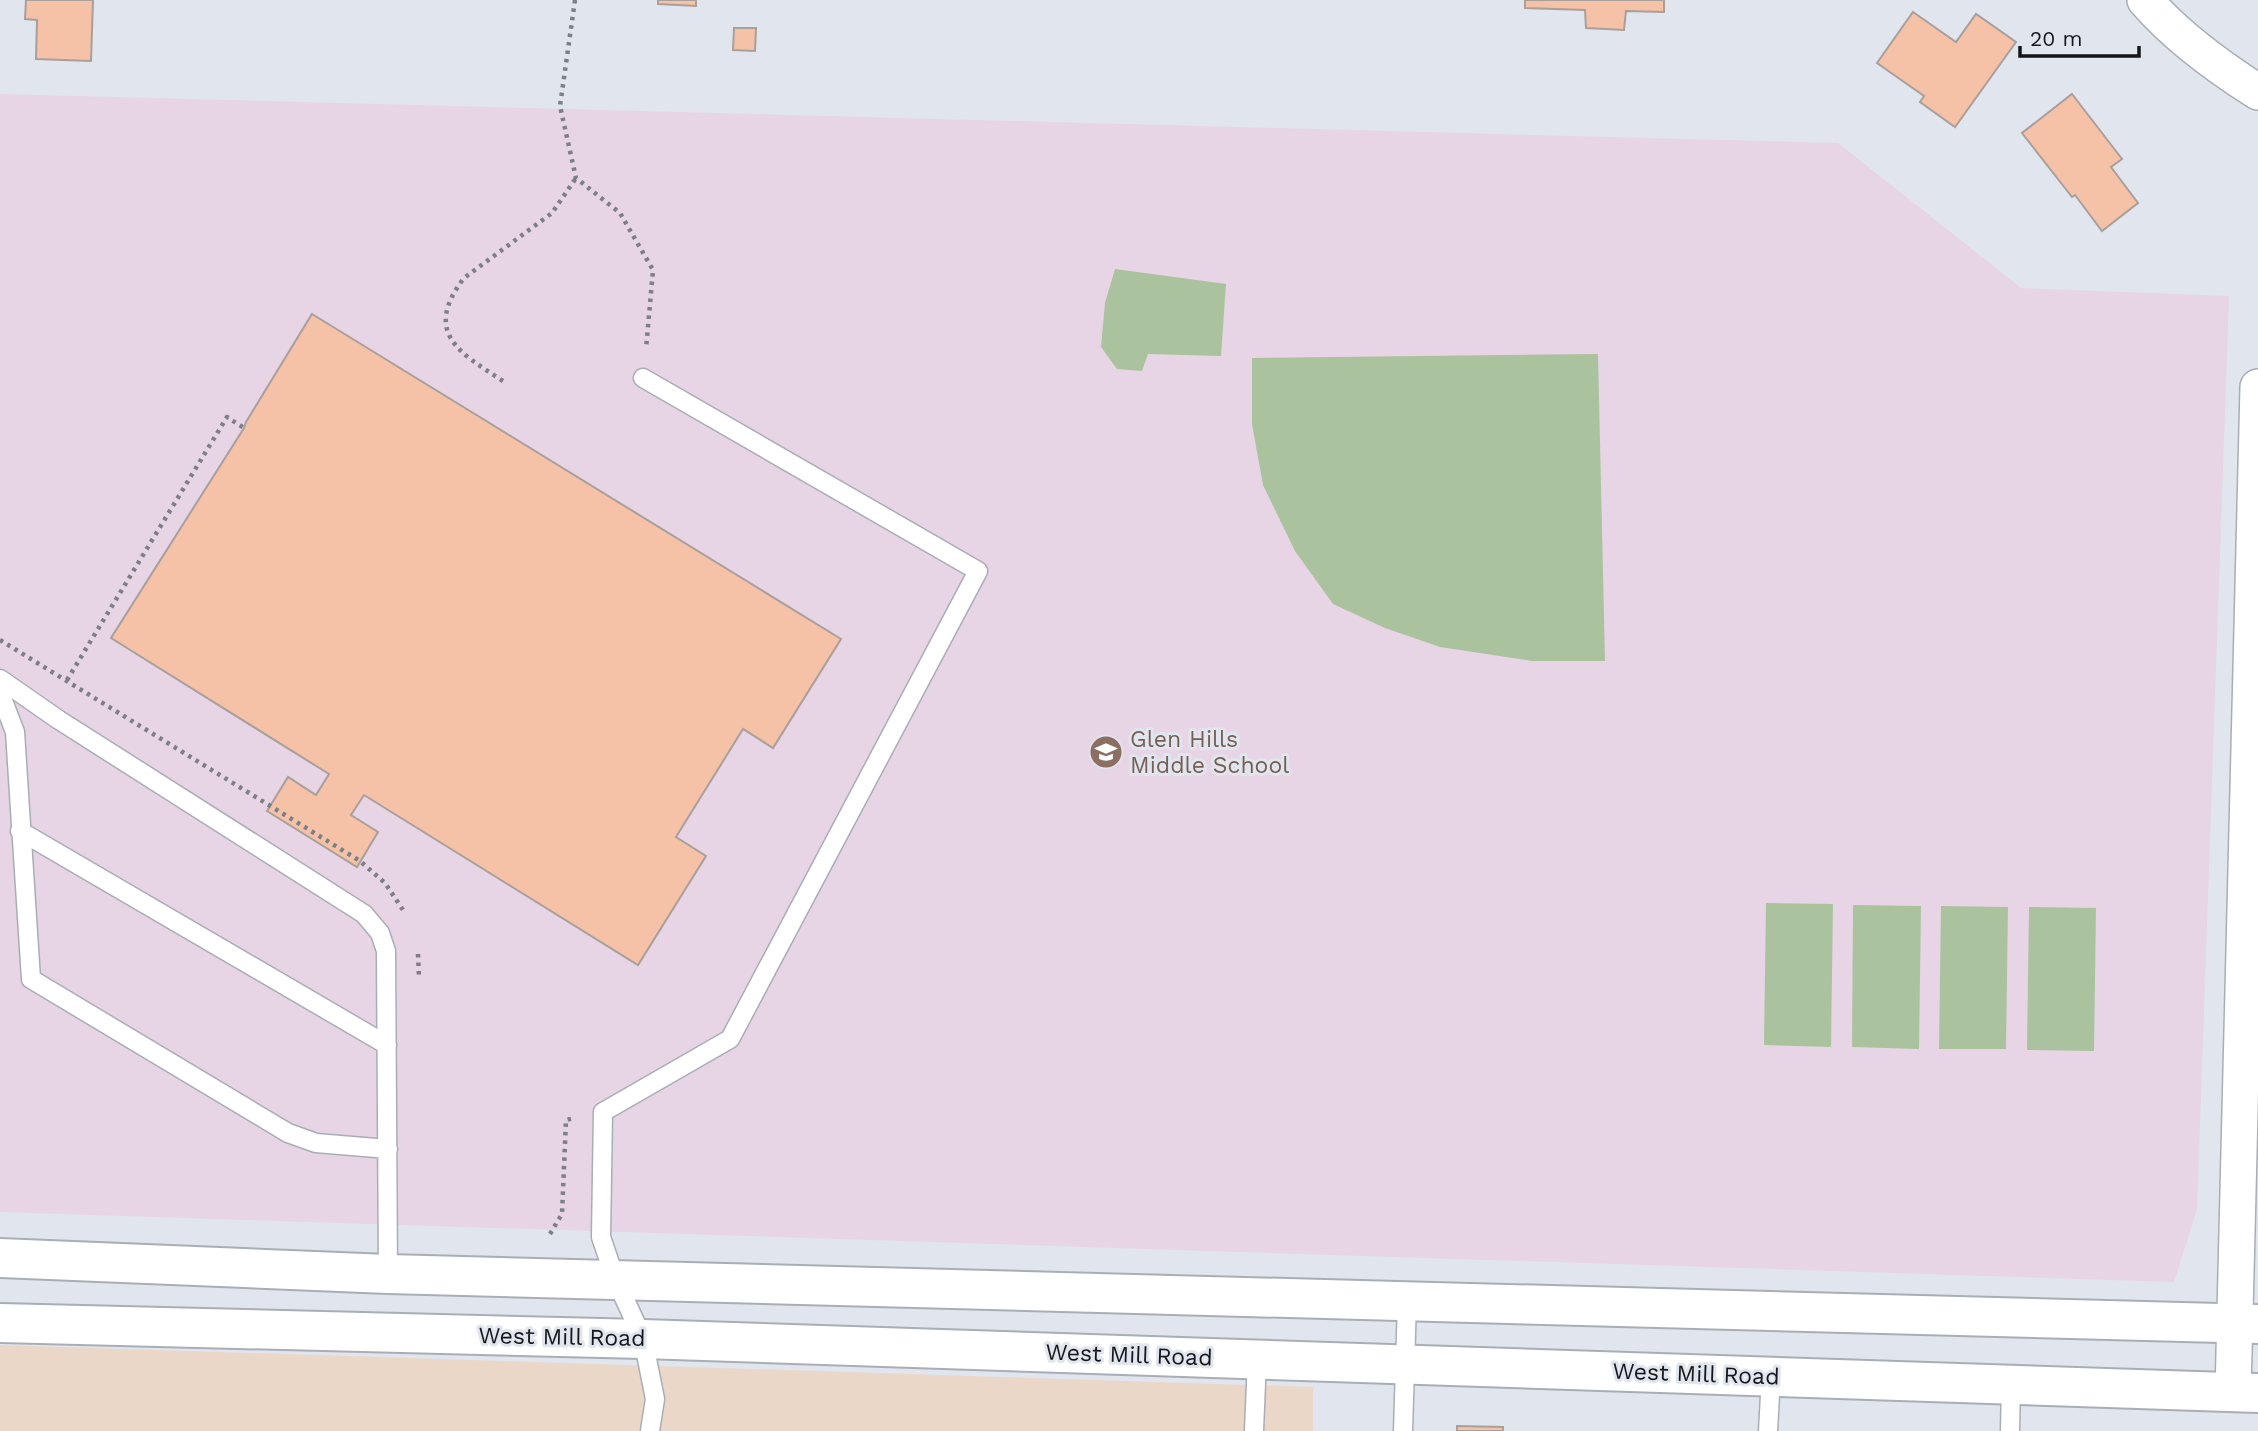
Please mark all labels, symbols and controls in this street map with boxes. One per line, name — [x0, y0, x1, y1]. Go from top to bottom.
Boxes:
scale bar — [2020, 14, 2139, 58]
text: 20 m — [2030, 26, 2082, 51]
place label: Glen Hills Middle School — [1130, 726, 1289, 779]
school or university icon: Glen Hills Middle School — [1087, 733, 1125, 771]
street label: West Mill Road — [478, 1322, 646, 1352]
street label: West Mill Road — [1045, 1339, 1213, 1371]
street label: West Mill Road — [1612, 1358, 1780, 1390]

